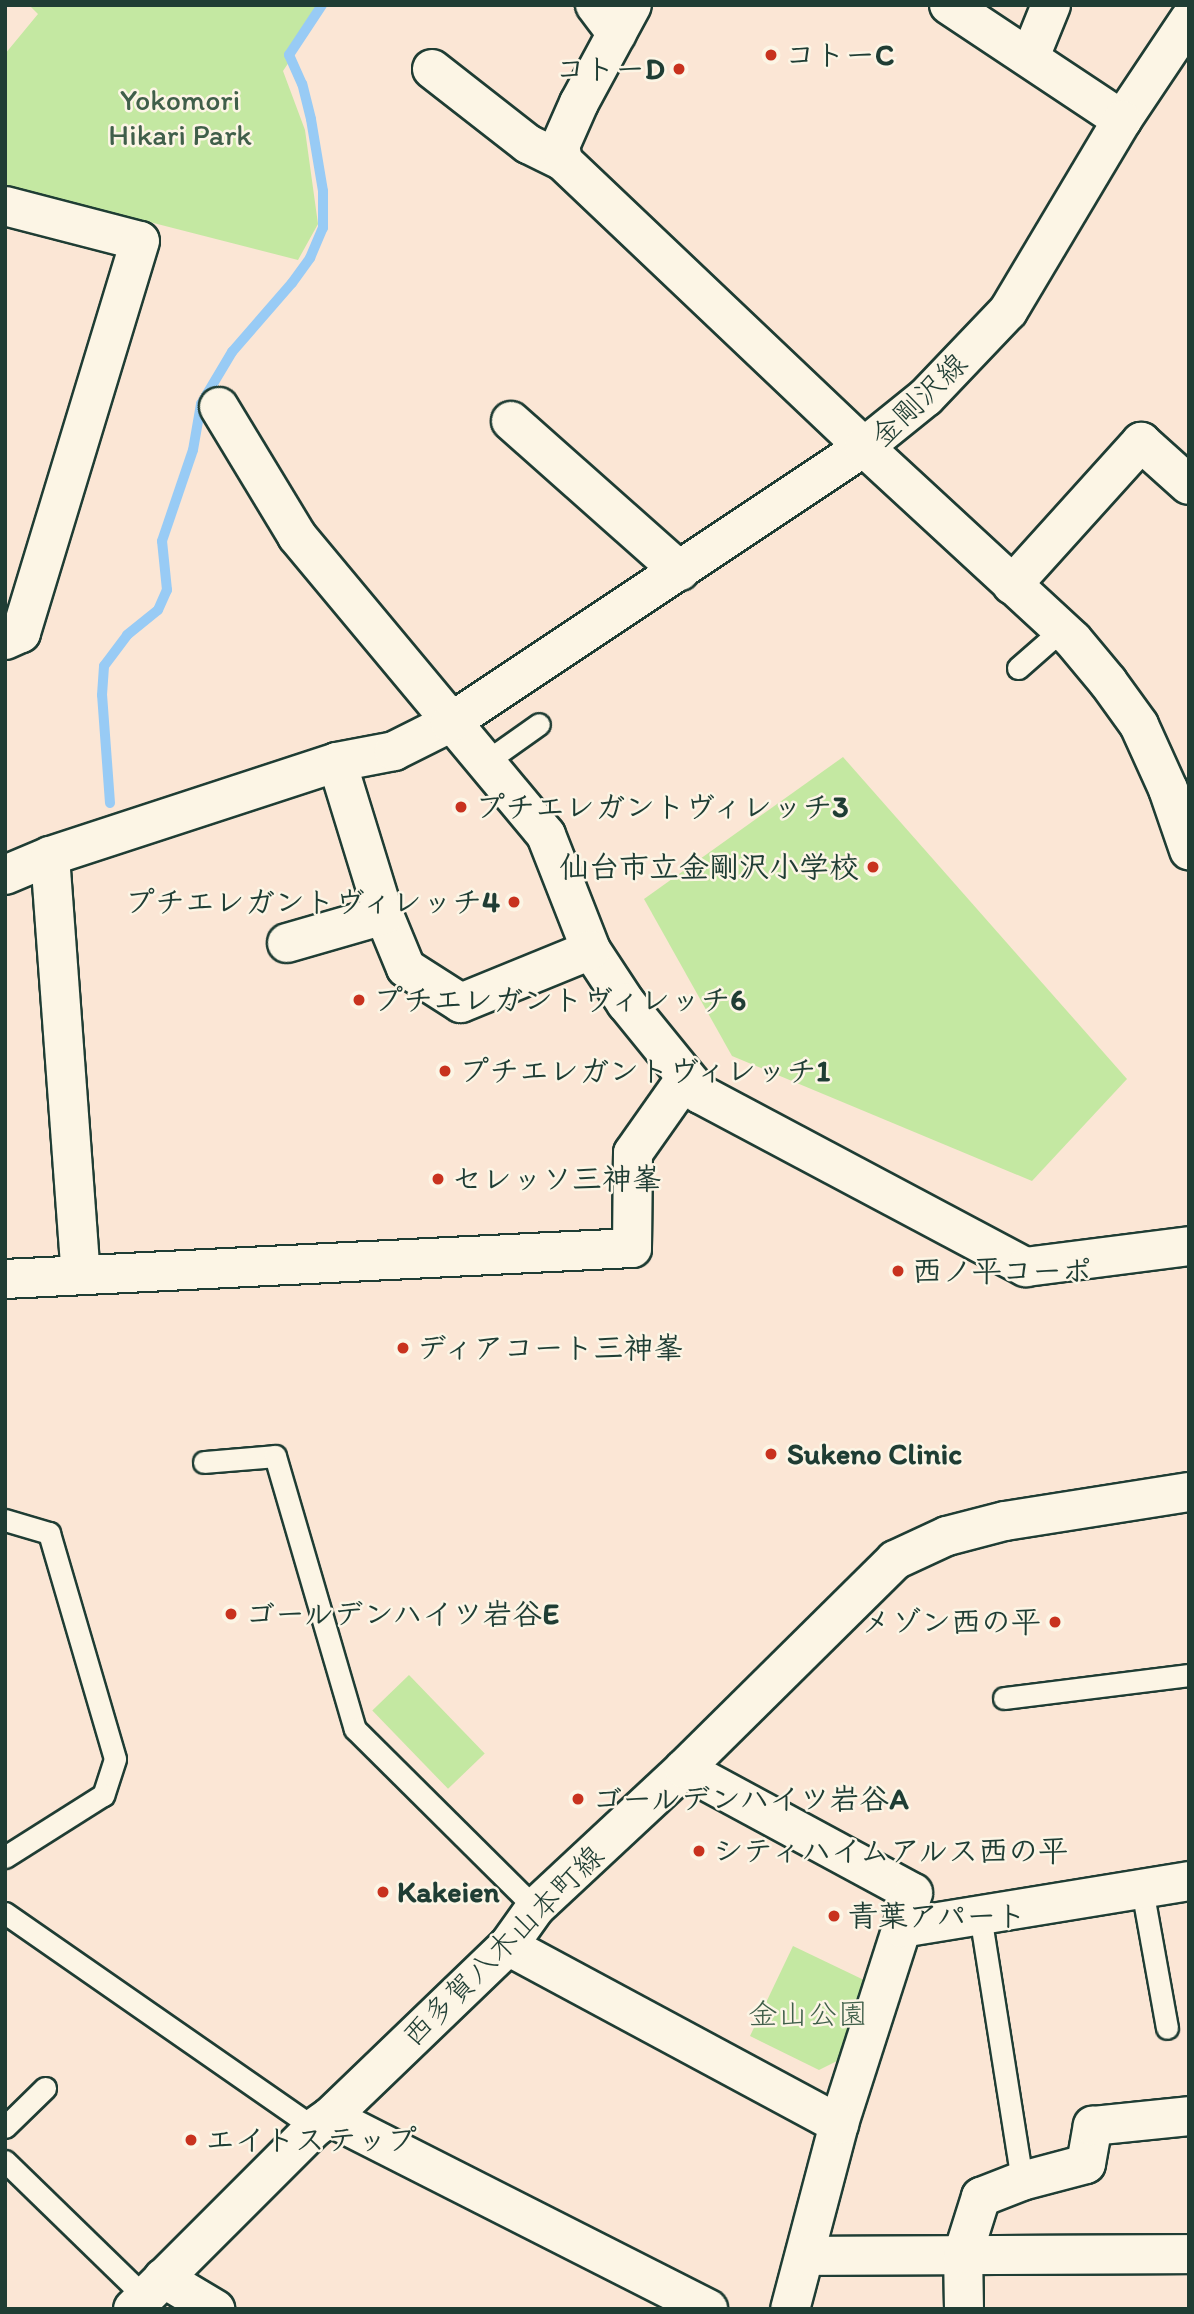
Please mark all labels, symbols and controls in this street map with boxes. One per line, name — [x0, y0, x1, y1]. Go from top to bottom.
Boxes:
place label: コトーC — [785, 37, 894, 73]
marker: コトーC — [763, 47, 779, 63]
place label: コトーD — [555, 51, 665, 87]
marker: コトーD — [671, 61, 687, 77]
park label: Yokomori Hikari Park — [108, 82, 252, 152]
street label: 金剛沢線 — [863, 345, 975, 455]
place label: プチエレガントヴィレッチ3 — [475, 789, 851, 825]
marker: プチエレガントヴィレッチ3 — [453, 799, 469, 815]
place label: 仙台市立金剛沢小学校 — [559, 849, 859, 885]
marker: 仙台市立金剛沢小学校 — [865, 859, 881, 875]
place label: プチエレガントヴィレッチ4 — [122, 884, 500, 920]
marker: プチエレガントヴィレッチ4 — [506, 894, 522, 910]
place label: プチエレガントヴィレッチ6 — [373, 982, 749, 1018]
marker: プチエレガントヴィレッチ6 — [351, 992, 367, 1008]
place label: プチエレガントヴィレッチ1 — [459, 1053, 833, 1089]
marker: プチエレガントヴィレッチ1 — [437, 1063, 453, 1079]
place label: セレッソ三神峯 — [452, 1161, 662, 1197]
marker: セレッソ三神峯 — [430, 1171, 446, 1187]
place label: 西ノ平コーポ — [912, 1253, 1092, 1289]
marker: 西ノ平コーポ — [890, 1263, 906, 1279]
place label: ディアコート三神峯 — [417, 1330, 687, 1366]
marker: ディアコート三神峯 — [395, 1340, 411, 1356]
place label: Sukeno Clinic — [787, 1436, 961, 1472]
marker: Sukeno Clinic — [761, 1444, 781, 1464]
place label: ゴールデンハイツ岩谷E — [245, 1596, 562, 1632]
place label: メゾン西の平 — [861, 1604, 1041, 1640]
marker: ゴールデンハイツ岩谷E — [223, 1606, 239, 1622]
marker: メゾン西の平 — [1047, 1614, 1063, 1630]
place label: ゴールデンハイツ岩谷A — [592, 1781, 911, 1817]
marker: ゴールデンハイツ岩谷A — [570, 1791, 586, 1807]
place label: シティハイムアルス西の平 — [713, 1833, 1073, 1869]
street label: 西多賀八木山本町線 — [395, 1838, 611, 2054]
marker: シティハイムアルス西の平 — [691, 1843, 707, 1859]
place label: Kakeien — [397, 1874, 499, 1910]
marker: Kakeien — [375, 1884, 391, 1900]
place label: 青葉アパート — [848, 1898, 1028, 1934]
marker: 青葉アパート — [826, 1908, 842, 1924]
park label: 金山公園 — [748, 1996, 868, 2032]
place label: エイトステップ — [205, 2122, 415, 2158]
marker: エイトステップ — [183, 2132, 199, 2148]

